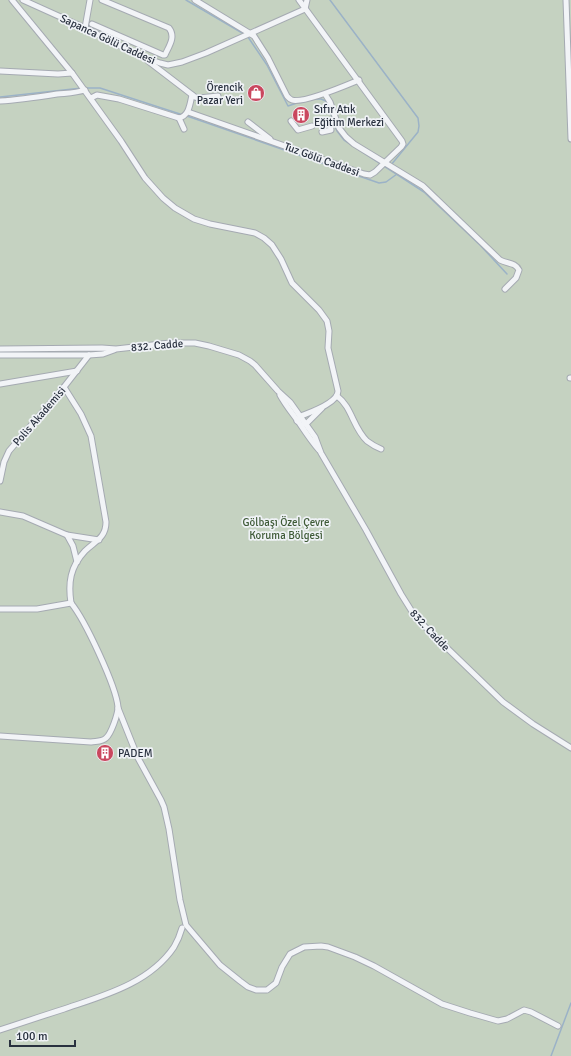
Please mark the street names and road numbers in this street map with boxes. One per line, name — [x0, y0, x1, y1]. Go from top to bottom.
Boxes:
street label: Sapanca Gölü Caddesi — [58, 12, 158, 67]
street label: Tuz Gölü Caddesi — [282, 140, 361, 179]
street label: 832. Cadde — [130, 337, 184, 354]
street label: Polis Akademisi — [10, 384, 68, 448]
street label: 832. Cadde — [407, 607, 452, 654]

